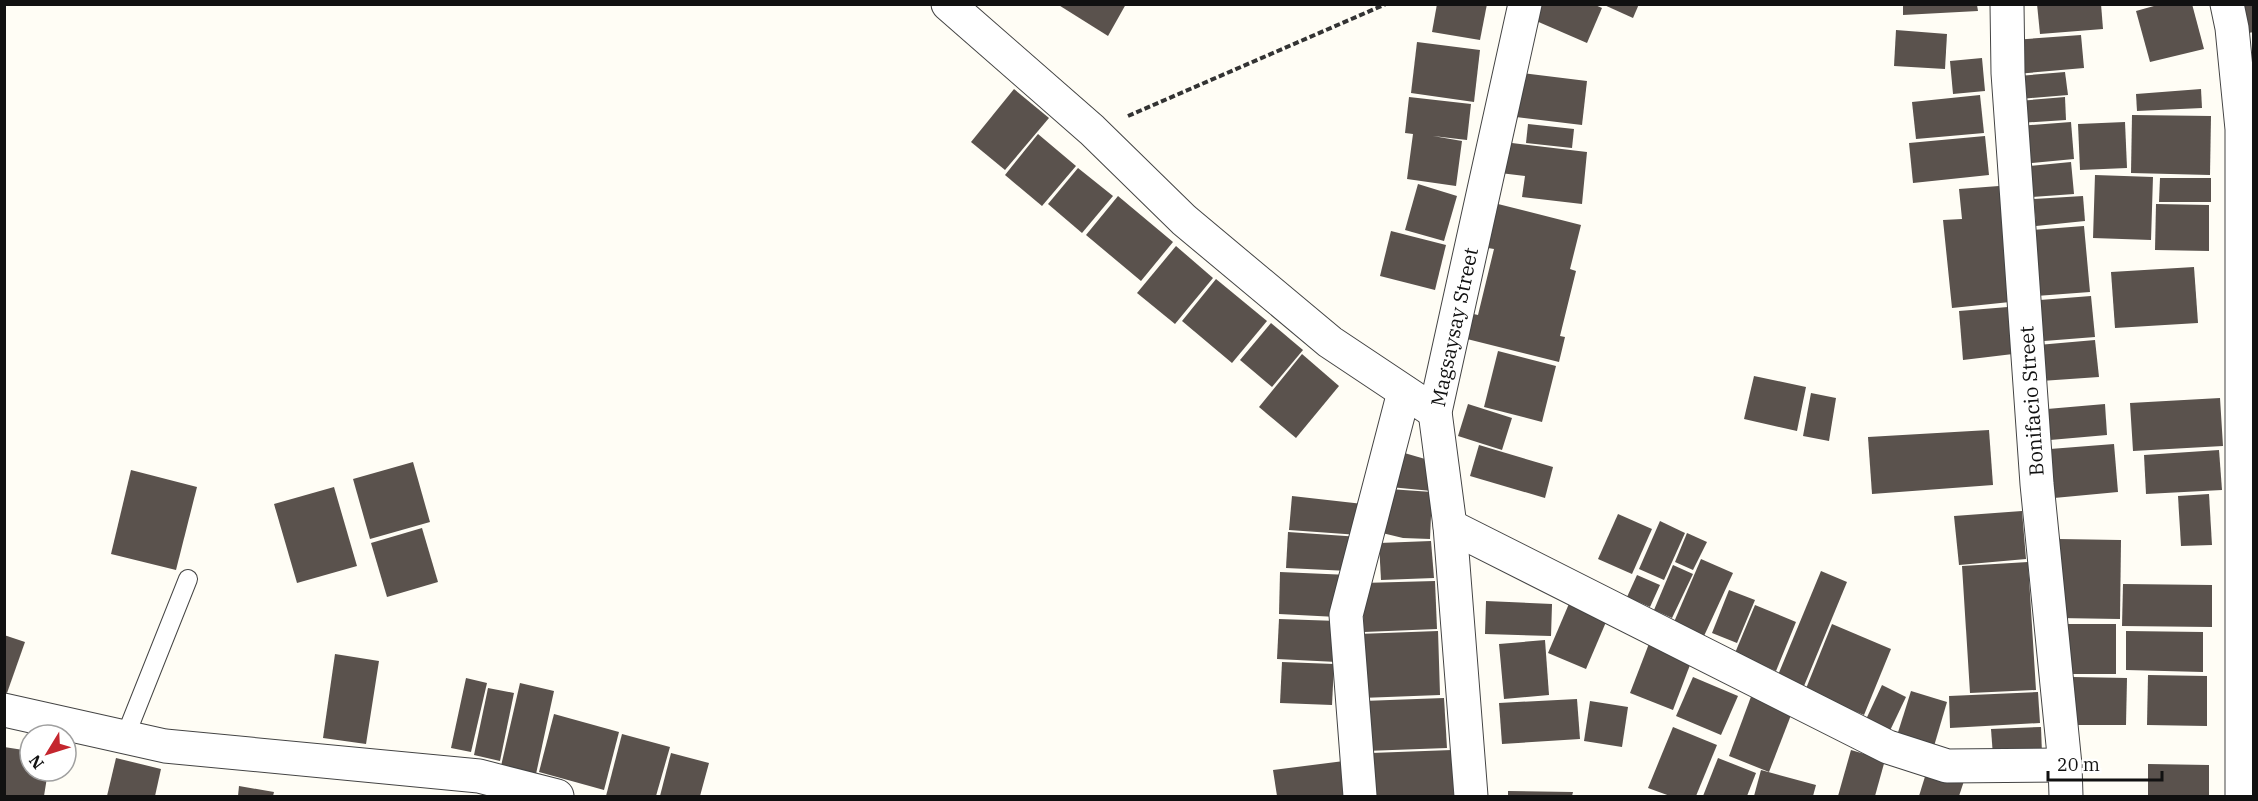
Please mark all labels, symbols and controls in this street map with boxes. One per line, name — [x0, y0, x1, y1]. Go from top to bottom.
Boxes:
street label: Magsaysay Street — [1424, 245, 1484, 409]
street label: Bonifacio Street — [2012, 325, 2050, 477]
north arrow — [18, 723, 78, 783]
scale bar — [2048, 744, 2162, 782]
text: N — [24, 751, 48, 773]
text: 20 m — [2057, 753, 2100, 776]

